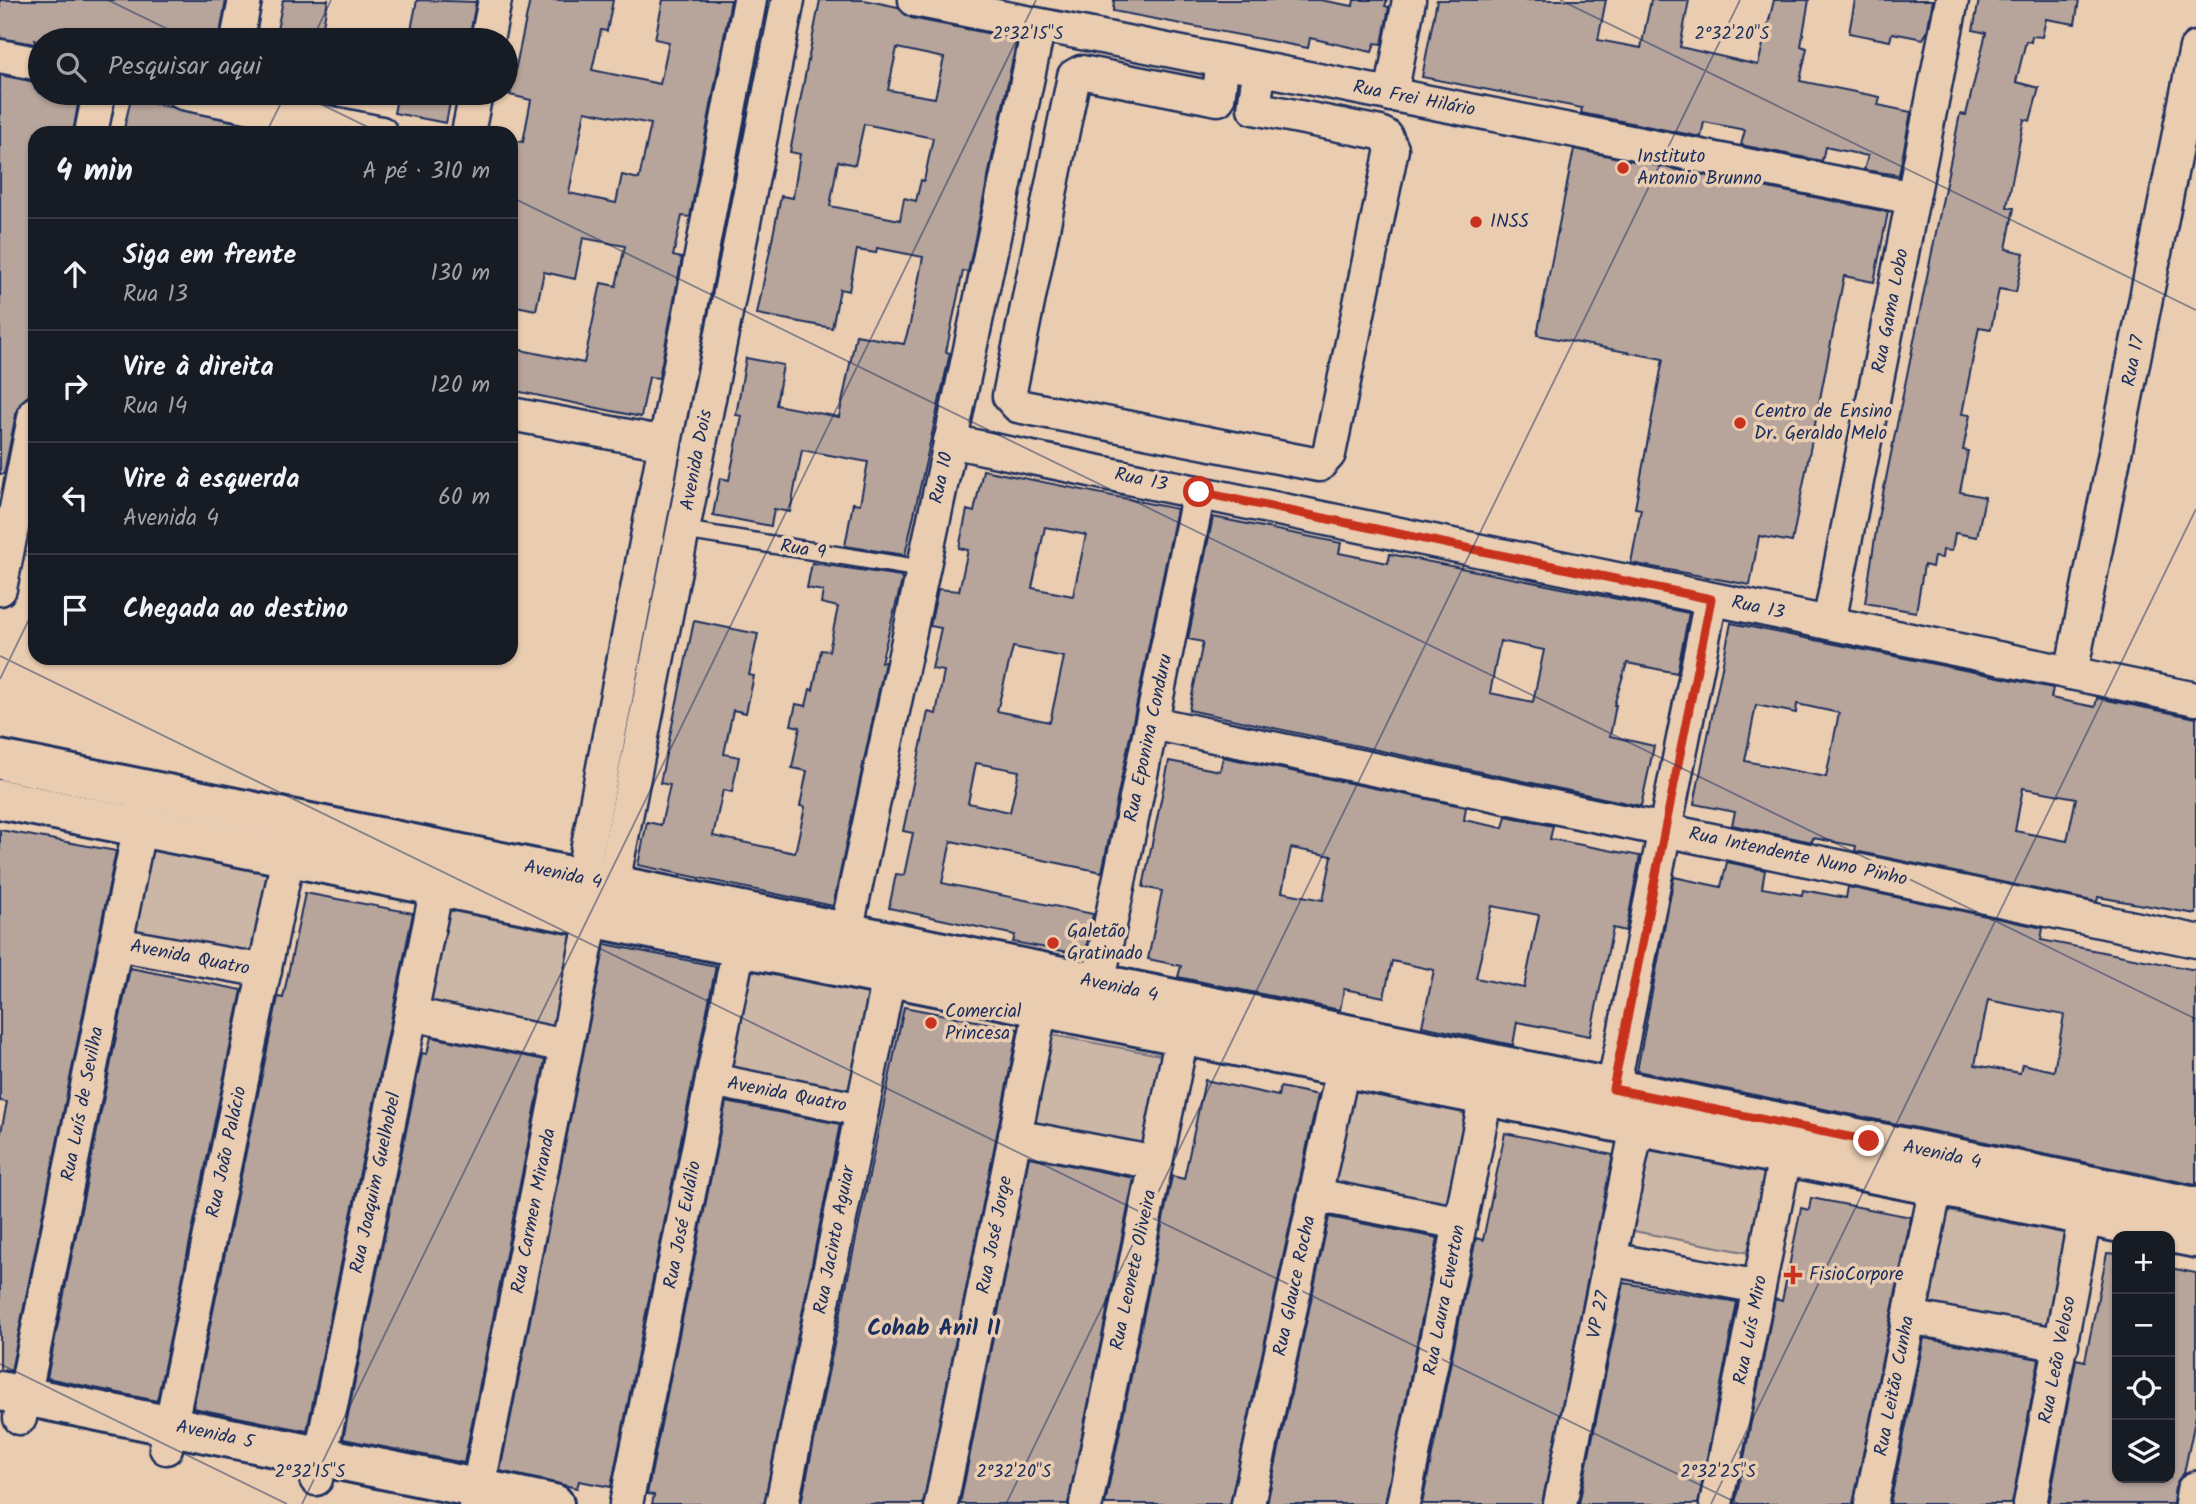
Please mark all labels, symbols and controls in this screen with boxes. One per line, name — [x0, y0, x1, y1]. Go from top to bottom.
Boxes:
text: 2°32'15"S — [993, 20, 1064, 49]
text: 2°32'20"S — [1695, 20, 1770, 49]
search box — [28, 28, 518, 105]
text: Pesquisar aqui — [108, 46, 261, 88]
icon: search — [52, 48, 90, 86]
street label: Rua Frei Hilário — [1350, 72, 1478, 126]
place label: Instituto Antonio Brunno — [1637, 142, 1762, 194]
text: 4 min — [56, 148, 133, 196]
text: A pé · 310 m — [362, 154, 490, 190]
marker: Instituto Antonio Brunno — [1615, 160, 1631, 176]
place label: INSS — [1490, 207, 1529, 237]
marker: INSS — [1468, 214, 1484, 230]
text: Siga em frente — [123, 235, 296, 277]
street label: Rua Gama Lobo — [1864, 246, 1918, 376]
icon: ahead — [56, 255, 94, 293]
text: 130 m — [431, 256, 490, 292]
text: Rua 13 — [123, 277, 188, 313]
street label: Rua 17 — [2114, 332, 2154, 389]
text: Vire à direita — [123, 347, 274, 389]
icon: right — [56, 367, 94, 405]
text: 120 m — [430, 368, 490, 404]
text: Rua 14 — [123, 389, 187, 425]
place label: Centro de Ensino Dr. Geraldo Melo — [1754, 397, 1892, 449]
street label: Avenida Dois — [673, 407, 721, 513]
marker: Centro de Ensino Dr. Geraldo Melo — [1732, 415, 1748, 431]
street label: Rua 10 — [922, 449, 962, 507]
text: Vire à esquerda — [123, 459, 300, 501]
street label: Rua 13 — [1112, 460, 1170, 500]
route start — [1183, 476, 1214, 507]
icon: left — [56, 479, 94, 517]
text: 60 m — [438, 480, 490, 516]
text: Avenida 4 — [123, 501, 219, 537]
street label: Rua 9 — [778, 532, 828, 568]
street label: Rua 13 — [1729, 588, 1787, 628]
text: Chegada ao destino — [123, 589, 348, 631]
icon: arrive — [56, 591, 94, 629]
street label: Rua Eponina Conduru — [1117, 651, 1181, 825]
street label: Rua Intendente Nuno Pinho — [1686, 819, 1910, 895]
street label: Avenida 4 — [521, 852, 605, 898]
place label: Galetão Gratinado — [1067, 917, 1143, 969]
street label: Avenida Quatro — [128, 932, 252, 984]
marker: Galetão Gratinado — [1045, 935, 1061, 951]
street label: Avenida 4 — [1077, 965, 1161, 1011]
place label: Comercial Princesa — [945, 997, 1022, 1049]
marker: Comercial Princesa — [923, 1015, 939, 1031]
street label: Rua Luís de Sevilha — [53, 1024, 113, 1184]
street label: Avenida Quatro — [725, 1069, 849, 1121]
street label: Rua João Palácio — [198, 1083, 256, 1221]
street label: Rua Joaquim Guelhobel — [342, 1089, 410, 1276]
route end — [1853, 1125, 1884, 1156]
street label: Rua Carmen Miranda — [503, 1126, 565, 1296]
street label: Avenida 4 — [1900, 1132, 1984, 1178]
street label: Rua José Eulálio — [656, 1158, 710, 1292]
street label: Rua Jacinto Aguiar — [806, 1162, 864, 1317]
street label: Rua José Jorge — [969, 1173, 1021, 1297]
street label: Rua Leonete Oliveira — [1102, 1187, 1166, 1353]
street label: Rua Glauce Rocha — [1265, 1213, 1325, 1359]
street label: Rua Laura Ewerton — [1416, 1222, 1474, 1378]
map controls — [2112, 1231, 2175, 1483]
button: + — [2112, 1231, 2175, 1294]
place label: FisioCorpore — [1809, 1260, 1904, 1290]
marker: FisioCorpore — [1783, 1265, 1803, 1285]
street label: Rua Luís Miro — [1726, 1273, 1776, 1387]
street label: VP 27 — [1579, 1287, 1619, 1342]
street label: Rua Leão Veloso — [2031, 1294, 2085, 1426]
button: − — [2112, 1294, 2175, 1357]
district label: Cohab Anil II — [867, 1311, 1001, 1347]
street label: Rua Leitão Cunha — [1867, 1313, 1923, 1459]
button: locate — [2112, 1357, 2175, 1420]
street label: Avenida 5 — [173, 1412, 259, 1458]
button: layers — [2112, 1420, 2175, 1483]
text: 2°32'15"S — [275, 1458, 346, 1487]
text: 2°32'20"S — [977, 1458, 1052, 1487]
text: 2°32'25"S — [1680, 1458, 1756, 1487]

